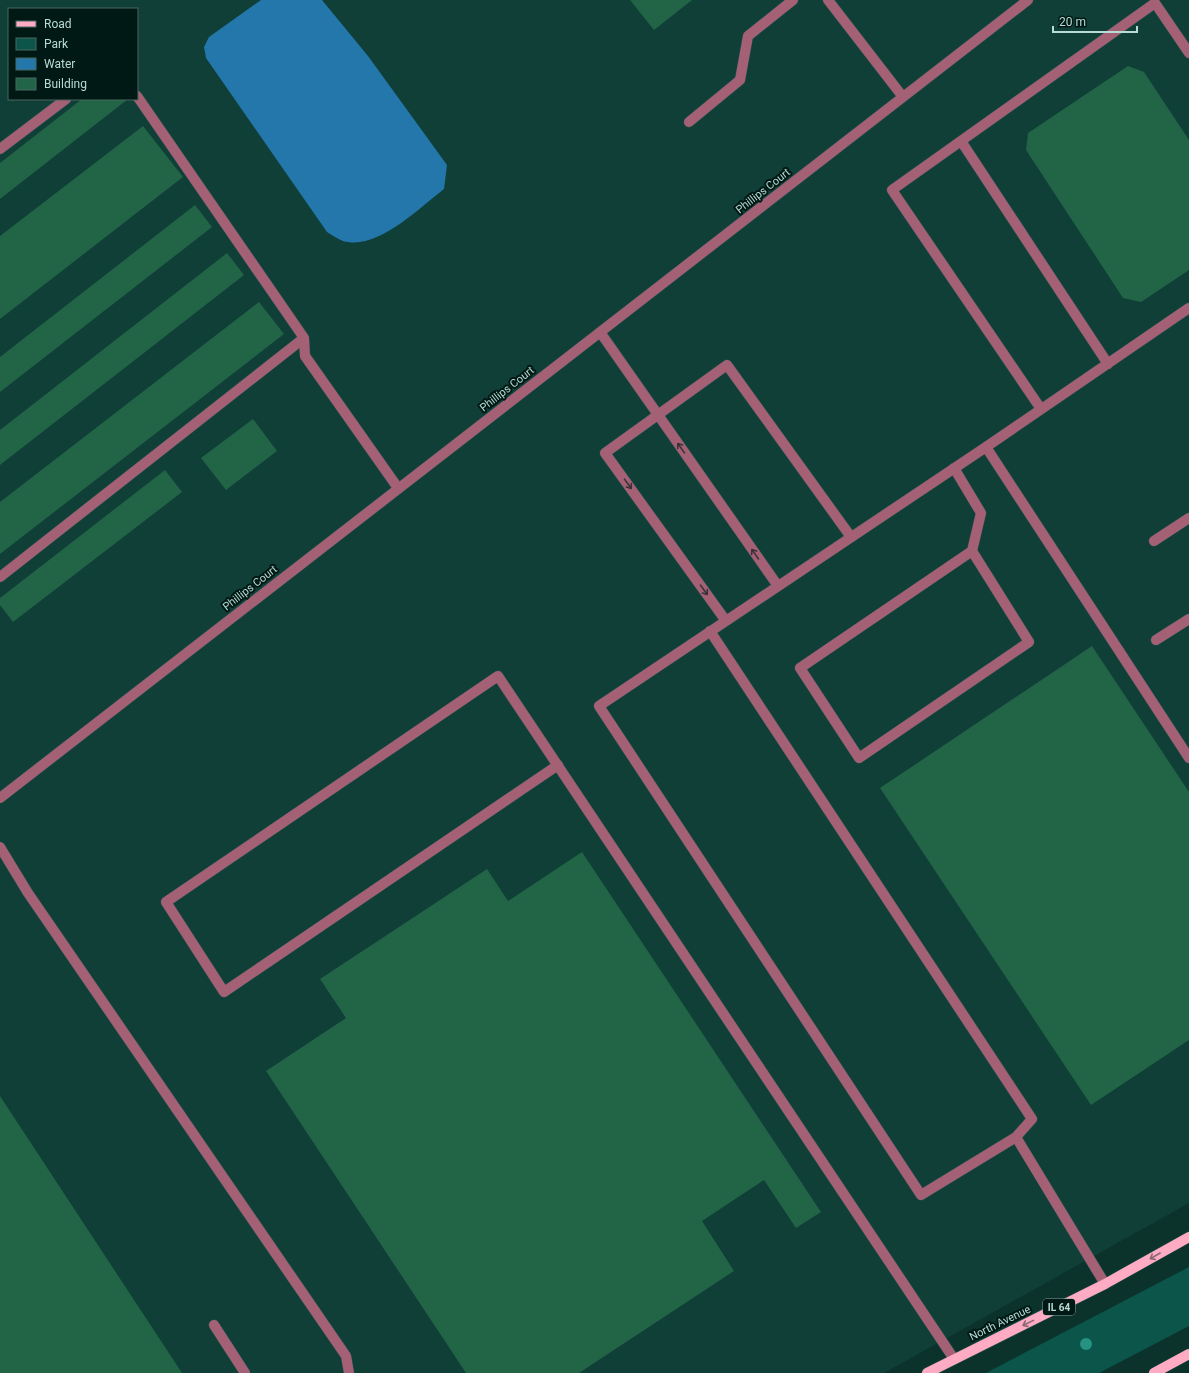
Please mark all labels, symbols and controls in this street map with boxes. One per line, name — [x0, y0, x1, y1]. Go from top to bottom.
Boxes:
legend — [8, 8, 138, 100]
scale bar — [1053, 8, 1137, 34]
text: 20 m — [1059, 15, 1086, 29]
text: Road — [44, 17, 72, 31]
text: Park — [44, 37, 69, 51]
text: Water — [44, 57, 75, 71]
text: Building — [44, 77, 87, 91]
street label: Phillips Court — [733, 166, 793, 216]
street label: Phillips Court — [477, 364, 537, 414]
one-way arrow — [677, 443, 685, 454]
one-way arrow — [624, 479, 632, 490]
one-way arrow — [751, 549, 759, 560]
street label: Phillips Court — [220, 563, 280, 613]
one-way arrow — [700, 584, 708, 595]
one-way arrow — [1149, 1252, 1161, 1260]
road number: IL 64 — [1043, 1299, 1075, 1315]
street label: North Avenue — [967, 1303, 1033, 1343]
one-way arrow — [1022, 1319, 1034, 1327]

